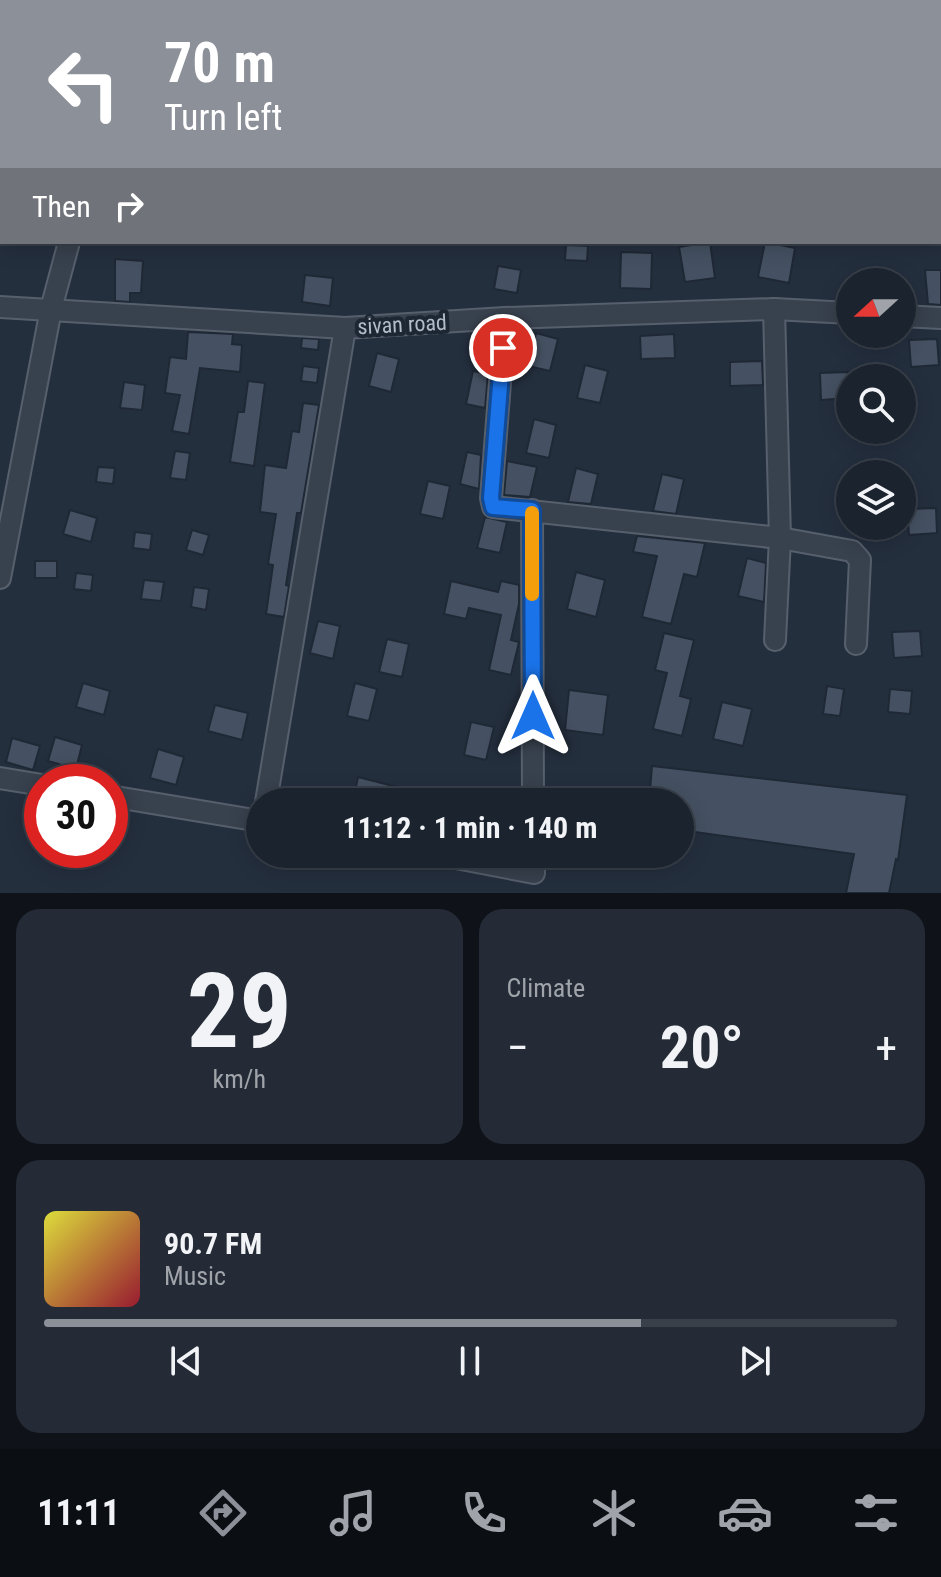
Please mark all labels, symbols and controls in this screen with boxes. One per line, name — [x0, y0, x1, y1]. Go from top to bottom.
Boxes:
text: 70 m — [164, 30, 275, 96]
icon: left — [32, 32, 136, 136]
text: Turn left — [164, 97, 282, 139]
icon: right — [107, 184, 151, 228]
text: Then — [32, 189, 91, 224]
north arrow — [836, 268, 916, 348]
map controls — [836, 268, 916, 540]
street label: sivan road — [357, 310, 447, 339]
pin — [469, 314, 537, 382]
icon: arrive — [481, 326, 525, 370]
button: search — [836, 364, 916, 444]
button: layers — [836, 460, 916, 540]
position arrow — [491, 674, 575, 758]
speed limit sign: 30 — [24, 764, 128, 868]
text: 11:12 · 1 min · 140 m — [343, 810, 597, 845]
text: 29 — [187, 951, 292, 1072]
text: Climate — [507, 973, 585, 1003]
text: 20° — [660, 1012, 744, 1083]
text: − — [507, 1022, 529, 1074]
text: + — [875, 1022, 897, 1074]
text: km/h — [213, 1064, 266, 1094]
text: 90.7 FM — [164, 1226, 262, 1261]
text: Music — [164, 1261, 226, 1291]
icon: previous — [164, 1339, 208, 1383]
icon: pause — [448, 1339, 492, 1383]
icon: next — [733, 1339, 777, 1383]
icon: directions — [195, 1485, 251, 1541]
icon: music — [325, 1485, 381, 1541]
icon: phone — [456, 1485, 512, 1541]
icon: climate — [586, 1485, 642, 1541]
icon: car — [717, 1485, 773, 1541]
icon: filters — [848, 1485, 904, 1541]
text: 11:11 — [37, 1492, 120, 1534]

